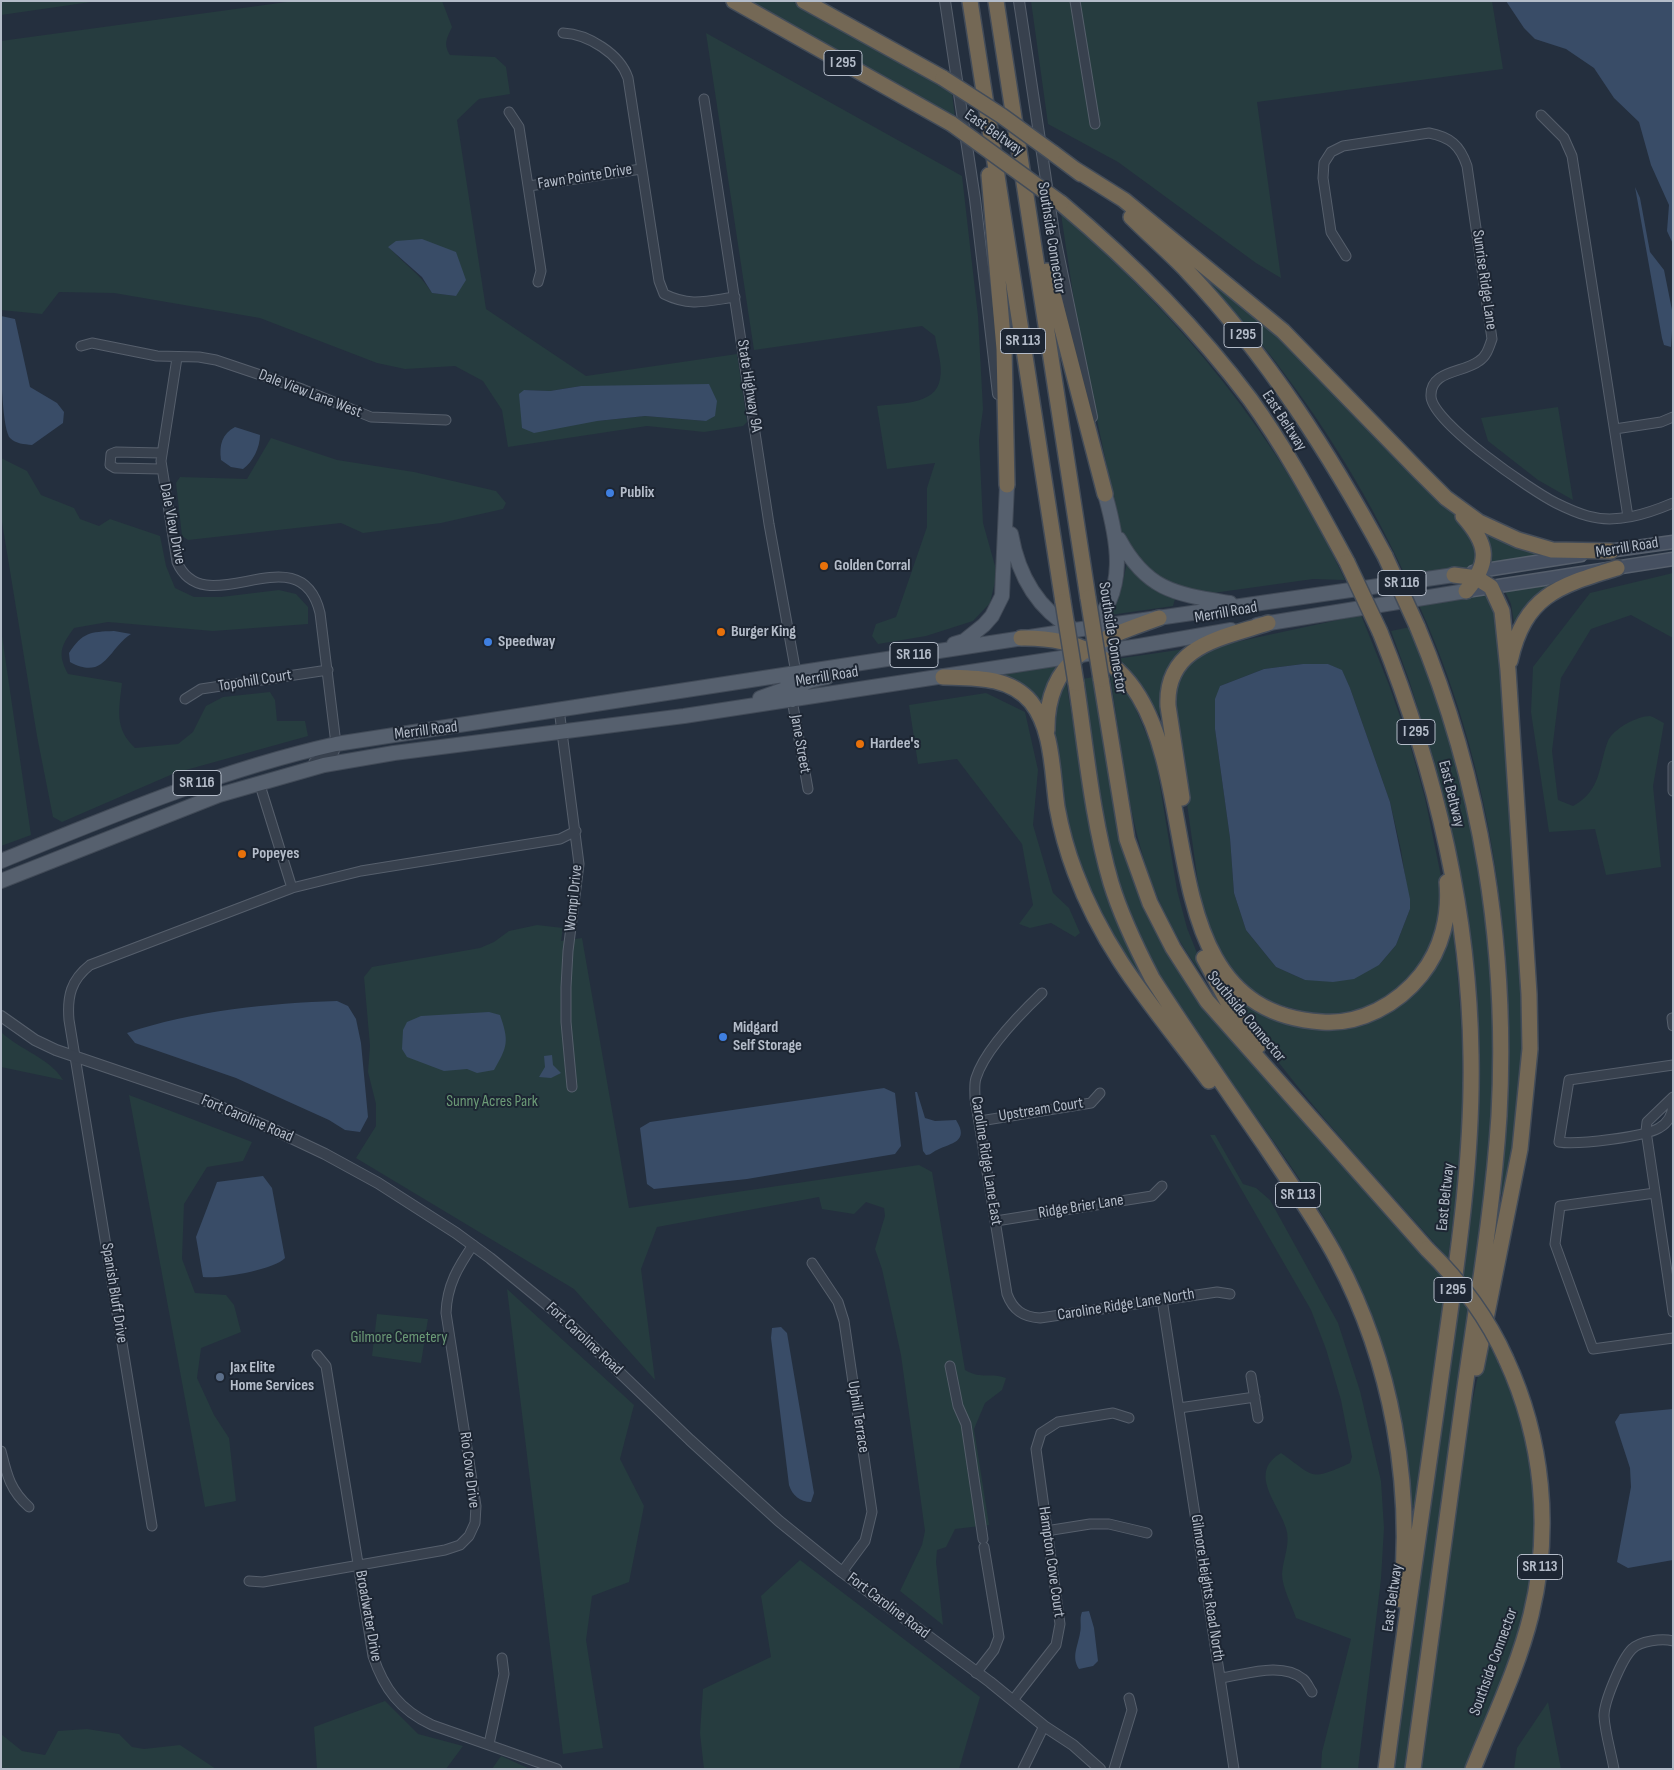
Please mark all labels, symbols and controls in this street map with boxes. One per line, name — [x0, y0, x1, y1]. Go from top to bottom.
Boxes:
road number: I 295 — [824, 50, 862, 76]
street label: East Beltway — [961, 106, 1027, 160]
street label: Fawn Pointe Drive — [536, 160, 634, 194]
street label: Southside Connector — [1033, 181, 1069, 295]
street label: Sunrise Ridge Lane — [1468, 229, 1500, 331]
road number: I 295 — [1224, 322, 1262, 348]
road number: SR 113 — [1000, 328, 1046, 354]
street label: State Highway 9A — [732, 338, 766, 434]
street label: Dale View Lane West — [256, 365, 364, 423]
street label: East Beltway — [1257, 387, 1311, 455]
street label: Dale View Drive — [155, 482, 189, 566]
place label: Publix — [620, 483, 655, 503]
marker: Publix — [604, 487, 616, 499]
street label: Merrill Road — [1594, 534, 1660, 562]
place label: Golden Corral — [834, 556, 911, 576]
marker: Golden Corral — [818, 560, 830, 572]
road number: SR 116 — [1378, 570, 1426, 596]
street label: Southside Connector — [1094, 581, 1130, 695]
street label: Merrill Road — [1193, 598, 1259, 628]
place label: Burger King — [731, 622, 796, 642]
marker: Burger King — [715, 626, 727, 638]
place label: Speedway — [498, 632, 555, 652]
marker: Speedway — [482, 636, 494, 648]
road number: SR 116 — [890, 642, 938, 668]
street label: Merrill Road — [794, 663, 860, 691]
street label: Topohill Court — [217, 666, 293, 696]
street label: Jane Street — [785, 713, 815, 775]
street label: Merrill Road — [393, 718, 459, 744]
road number: I 295 — [1397, 720, 1435, 744]
place label: Hardee's — [870, 734, 920, 754]
marker: Hardee's — [854, 738, 866, 750]
street label: East Beltway — [1433, 759, 1469, 829]
road number: SR 116 — [173, 770, 221, 796]
place label: Popeyes — [252, 844, 299, 864]
marker: Popeyes — [236, 848, 248, 860]
street label: Wompi Drive — [561, 864, 587, 932]
street label: Southside Connector — [1202, 968, 1290, 1066]
place label: Midgard Self Storage — [733, 1018, 802, 1056]
marker: Midgard Self Storage — [717, 1031, 729, 1043]
street label: Fort Caroline Road — [198, 1091, 296, 1147]
park label: Sunny Acres Park — [446, 1092, 538, 1112]
street label: Upstream Court — [997, 1094, 1085, 1126]
street label: Caroline Ridge Lane East — [966, 1095, 1006, 1227]
street label: East Beltway — [1433, 1162, 1459, 1232]
road number: SR 113 — [1276, 1182, 1320, 1208]
street label: Ridge Brier Lane — [1037, 1191, 1125, 1223]
street label: Spanish Bluff Drive — [97, 1242, 131, 1344]
road number: I 295 — [1434, 1278, 1472, 1302]
street label: Caroline Ridge Lane North — [1056, 1285, 1196, 1325]
street label: Fort Caroline Road — [542, 1299, 626, 1379]
park label: Gilmore Cemetery — [351, 1328, 447, 1348]
place label: Jax Elite Home Services — [230, 1358, 314, 1396]
marker: Jax Elite Home Services — [214, 1371, 226, 1383]
street label: Uphill Terrace — [843, 1380, 873, 1454]
street label: Rio Cove Drive — [455, 1431, 483, 1509]
street label: Hampton Cove Court — [1034, 1505, 1068, 1619]
street label: Gilmore Heights Road North — [1186, 1513, 1228, 1663]
road number: SR 113 — [1518, 1554, 1562, 1580]
street label: East Beltway — [1379, 1563, 1407, 1633]
street label: Broadwater Drive — [351, 1569, 385, 1663]
street label: Fort Caroline Road — [843, 1569, 933, 1643]
street label: Southside Connector — [1466, 1606, 1522, 1718]

